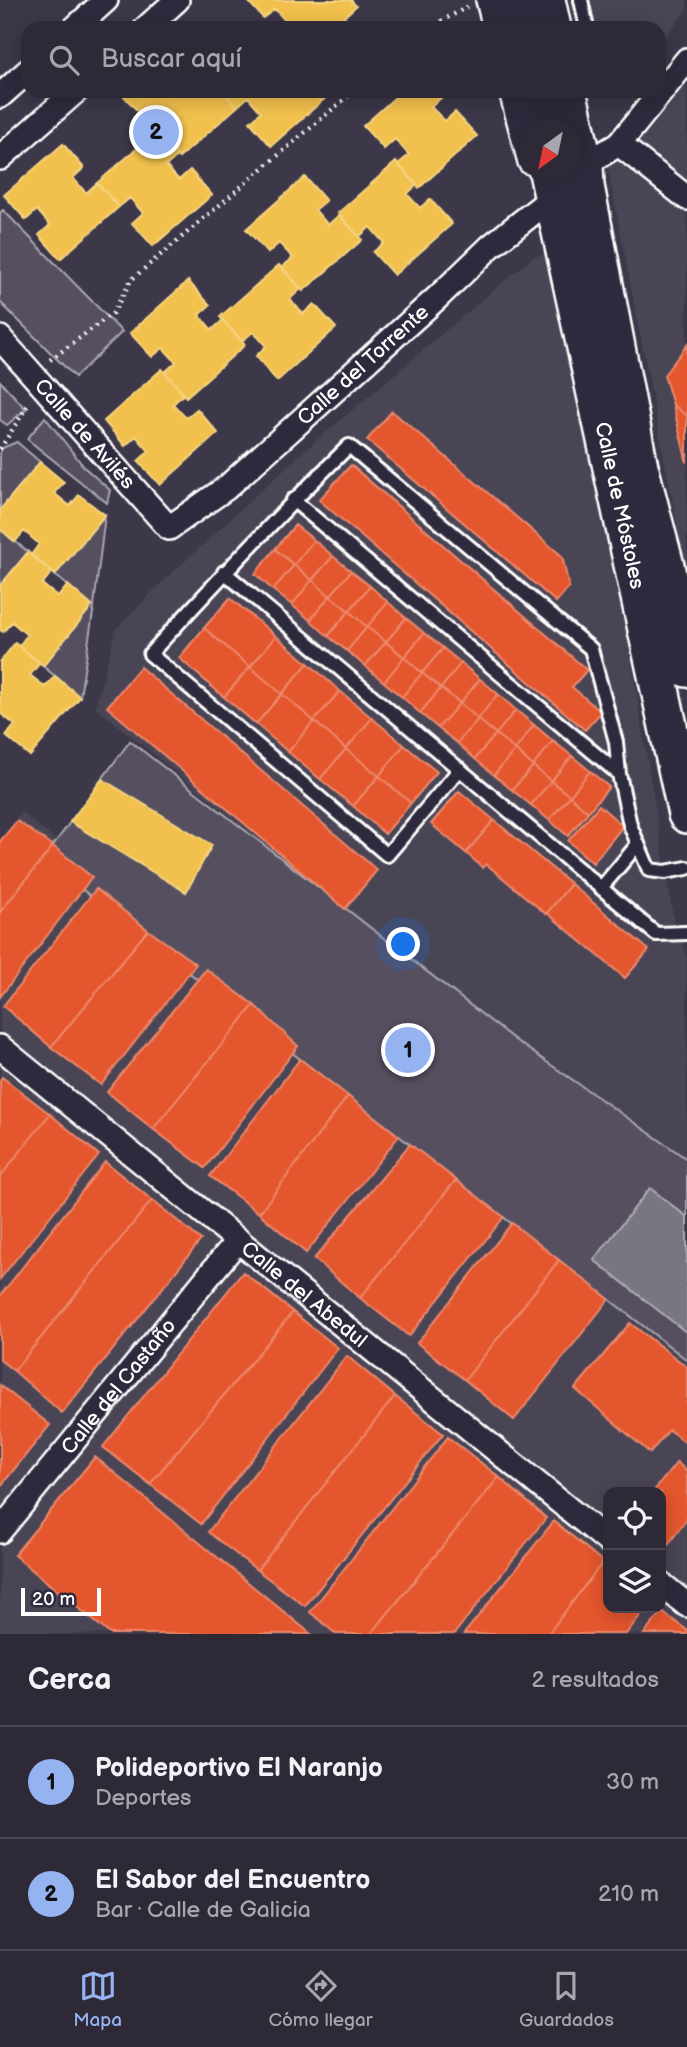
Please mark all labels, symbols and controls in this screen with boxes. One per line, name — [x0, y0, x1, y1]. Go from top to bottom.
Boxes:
search box — [21, 21, 666, 98]
icon: search — [45, 41, 83, 79]
text: Buscar aquí — [101, 44, 242, 75]
pin: 2 — [133, 106, 179, 158]
north arrow — [519, 119, 582, 182]
street label: Calle del Torrente — [292, 300, 434, 431]
street label: Calle de Avilés — [29, 374, 140, 494]
street label: Calle de Móstoles — [589, 420, 650, 591]
your location — [386, 927, 420, 961]
pin: 1 — [385, 1024, 431, 1076]
street label: Calle del Abedul — [236, 1236, 372, 1353]
street label: Calle del Castaño — [56, 1314, 182, 1459]
map controls — [603, 1487, 666, 1613]
button: locate — [603, 1487, 666, 1550]
button: layers — [603, 1550, 666, 1613]
scale bar — [21, 1585, 102, 1617]
text: 20 m — [32, 1588, 75, 1611]
text: Cerca — [28, 1662, 111, 1698]
text: 2 resultados — [531, 1666, 659, 1694]
text: Polideportivo El Naranjo — [95, 1753, 383, 1784]
text: 1 — [46, 1768, 56, 1796]
text: 30 m — [606, 1768, 659, 1796]
text: Deportes — [95, 1784, 191, 1812]
text: El Sabor del Encuentro — [95, 1865, 370, 1896]
text: 2 — [44, 1880, 58, 1908]
text: 210 m — [598, 1880, 659, 1908]
text: Bar · Calle de Galicia — [95, 1896, 311, 1924]
tab: Mapa — [73, 1967, 122, 2032]
tab: Cómo llegar — [268, 1967, 373, 2032]
tab: Guardados — [519, 1967, 614, 2032]

